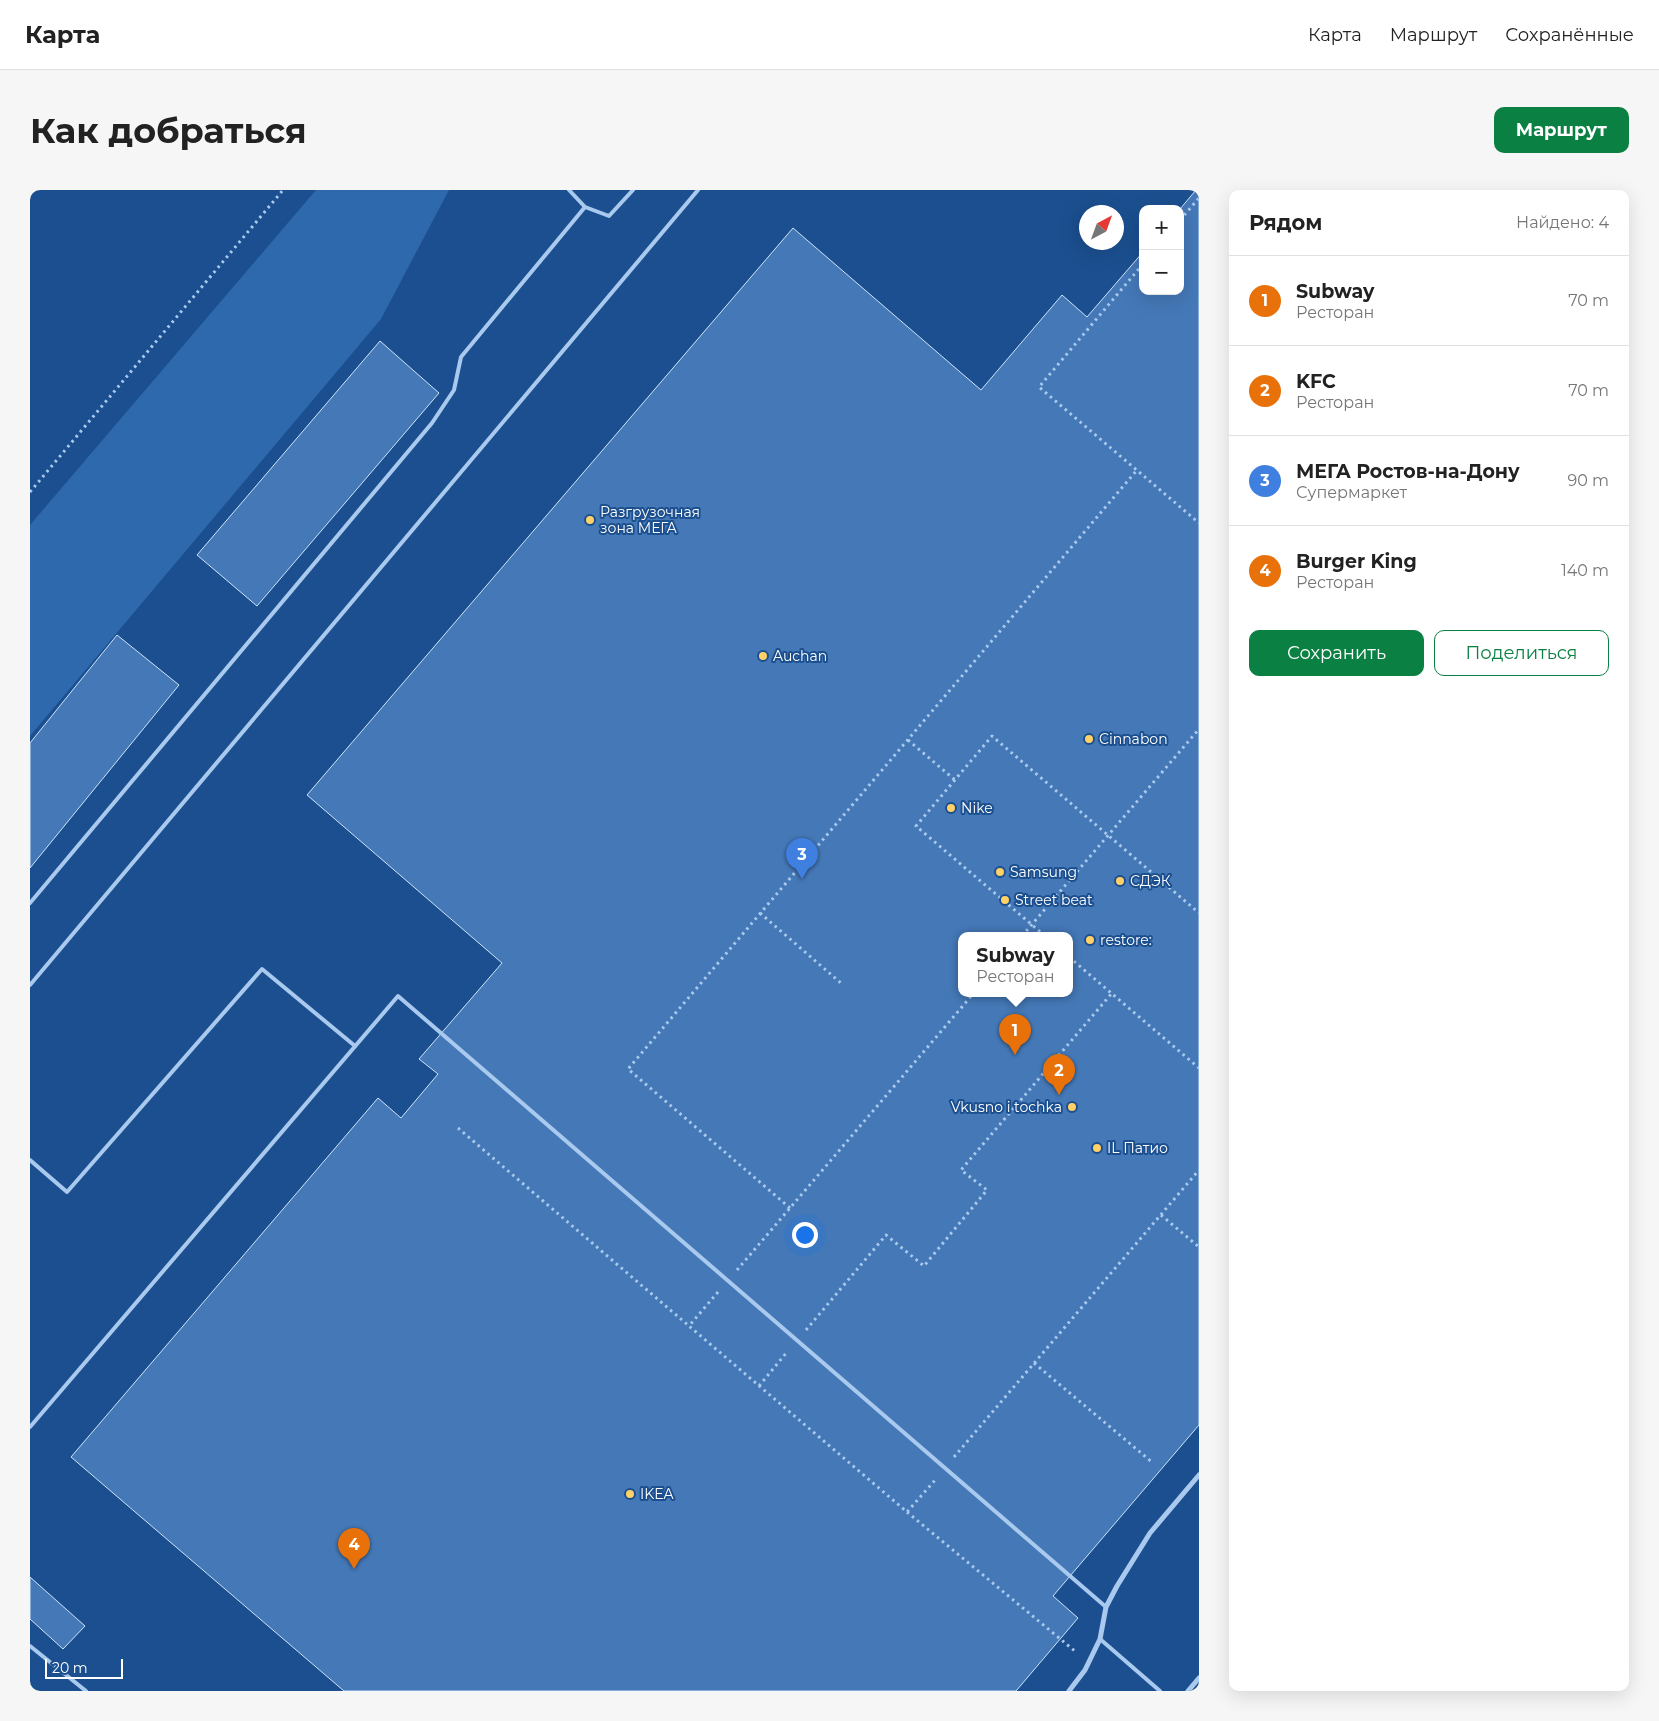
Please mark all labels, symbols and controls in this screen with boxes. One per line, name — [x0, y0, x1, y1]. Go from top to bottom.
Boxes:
text: Карта — [25, 20, 100, 49]
text: Карта — [1308, 24, 1362, 46]
text: Маршрут — [1390, 24, 1477, 46]
text: Сохранённые — [1505, 24, 1634, 46]
button: Маршрут — [1494, 107, 1629, 153]
text: Как добраться — [30, 109, 307, 152]
north arrow — [1079, 205, 1124, 250]
map controls — [1139, 205, 1184, 295]
button: + — [1139, 205, 1184, 250]
text: Рядом — [1249, 210, 1322, 235]
text: Найдено: 4 — [1516, 213, 1609, 232]
button: − — [1139, 250, 1184, 295]
text: Subway — [1296, 280, 1374, 303]
text: 1 — [1262, 291, 1268, 310]
text: 70 m — [1568, 291, 1609, 310]
text: Ресторан — [1296, 303, 1374, 322]
text: KFC — [1296, 370, 1336, 393]
text: 2 — [1260, 381, 1270, 400]
text: 70 m — [1568, 381, 1609, 400]
text: Ресторан — [1296, 393, 1374, 412]
text: МЕГА Ростов-на-Дону — [1296, 460, 1520, 483]
text: 3 — [1260, 471, 1270, 490]
text: 90 m — [1567, 471, 1609, 490]
text: Супермаркет — [1296, 483, 1407, 502]
place label: Разгрузочная зона МЕГА — [600, 503, 700, 537]
marker: Разгрузочная зона МЕГА — [584, 514, 596, 526]
text: Burger King — [1296, 550, 1417, 573]
text: 4 — [1259, 561, 1271, 580]
text: 140 m — [1561, 561, 1609, 580]
text: Ресторан — [1296, 573, 1374, 592]
button: Сохранить — [1249, 630, 1424, 676]
button: Поделиться — [1434, 630, 1609, 676]
place label: Auchan — [773, 647, 827, 665]
marker: Auchan — [757, 650, 769, 662]
place label: Cinnabon — [1099, 730, 1168, 748]
marker: Cinnabon — [1083, 733, 1095, 745]
place label: Nike — [961, 799, 993, 817]
marker: Nike — [945, 802, 957, 814]
pin: 3 — [786, 838, 818, 879]
place label: Samsung — [1010, 863, 1077, 881]
marker: Samsung — [994, 866, 1006, 878]
place label: СДЭК — [1130, 872, 1171, 890]
marker: СДЭК — [1114, 875, 1126, 887]
place label: Street beat — [1015, 891, 1093, 909]
marker: Street beat — [999, 894, 1011, 906]
place label: restore: — [1100, 931, 1152, 949]
popup — [958, 932, 1073, 997]
marker: restore: — [1084, 934, 1096, 946]
text: Subway — [976, 944, 1055, 967]
text: Ресторан — [976, 967, 1055, 986]
pin: 1 — [999, 1014, 1031, 1055]
pin: 2 — [1043, 1054, 1075, 1095]
place label: Vkusno i tochka — [951, 1098, 1062, 1116]
marker: Vkusno i tochka — [1066, 1101, 1078, 1113]
place label: IL Патио — [1107, 1139, 1168, 1157]
marker: IL Патио — [1091, 1142, 1103, 1154]
your location — [792, 1222, 818, 1248]
place label: IKEA — [640, 1485, 675, 1503]
marker: IKEA — [624, 1488, 636, 1500]
pin: 4 — [338, 1528, 370, 1569]
scale bar — [45, 1656, 122, 1679]
text: 20 m — [52, 1659, 88, 1677]

